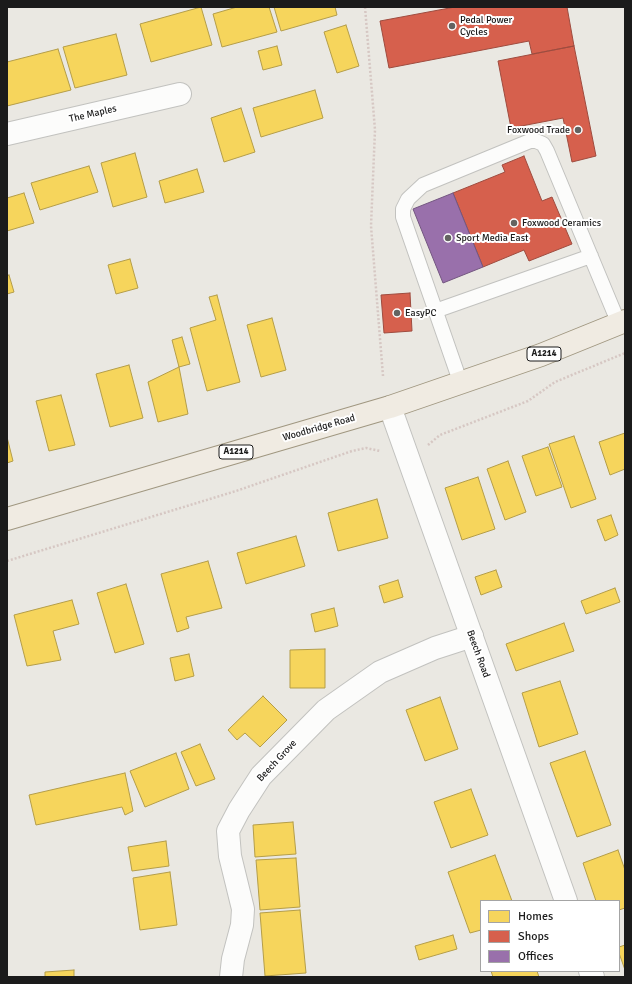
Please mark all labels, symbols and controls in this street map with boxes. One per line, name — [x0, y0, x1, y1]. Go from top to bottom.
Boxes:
place label: Pedal Power Cycles — [460, 14, 512, 38]
marker: Pedal Power Cycles — [447, 21, 457, 31]
street label: The Maples — [68, 103, 118, 125]
place label: Foxwood Trade — [507, 124, 570, 136]
marker: Foxwood Trade — [573, 125, 583, 135]
place label: Foxwood Ceramics — [522, 217, 601, 229]
marker: Foxwood Ceramics — [509, 218, 519, 228]
place label: Sport Media East — [456, 232, 528, 244]
marker: Sport Media East — [443, 233, 453, 243]
place label: EasyPC — [405, 307, 436, 319]
marker: EasyPC — [392, 308, 402, 318]
road number: A1214 — [527, 347, 561, 361]
street label: Woodbridge Road — [281, 412, 357, 444]
road number: A1214 — [219, 445, 253, 459]
street label: Beech Road — [464, 629, 492, 679]
street label: Beech Grove — [255, 738, 299, 784]
legend — [480, 900, 620, 972]
text: Homes — [518, 909, 553, 924]
text: Shops — [518, 929, 549, 944]
text: Offices — [518, 949, 553, 964]

